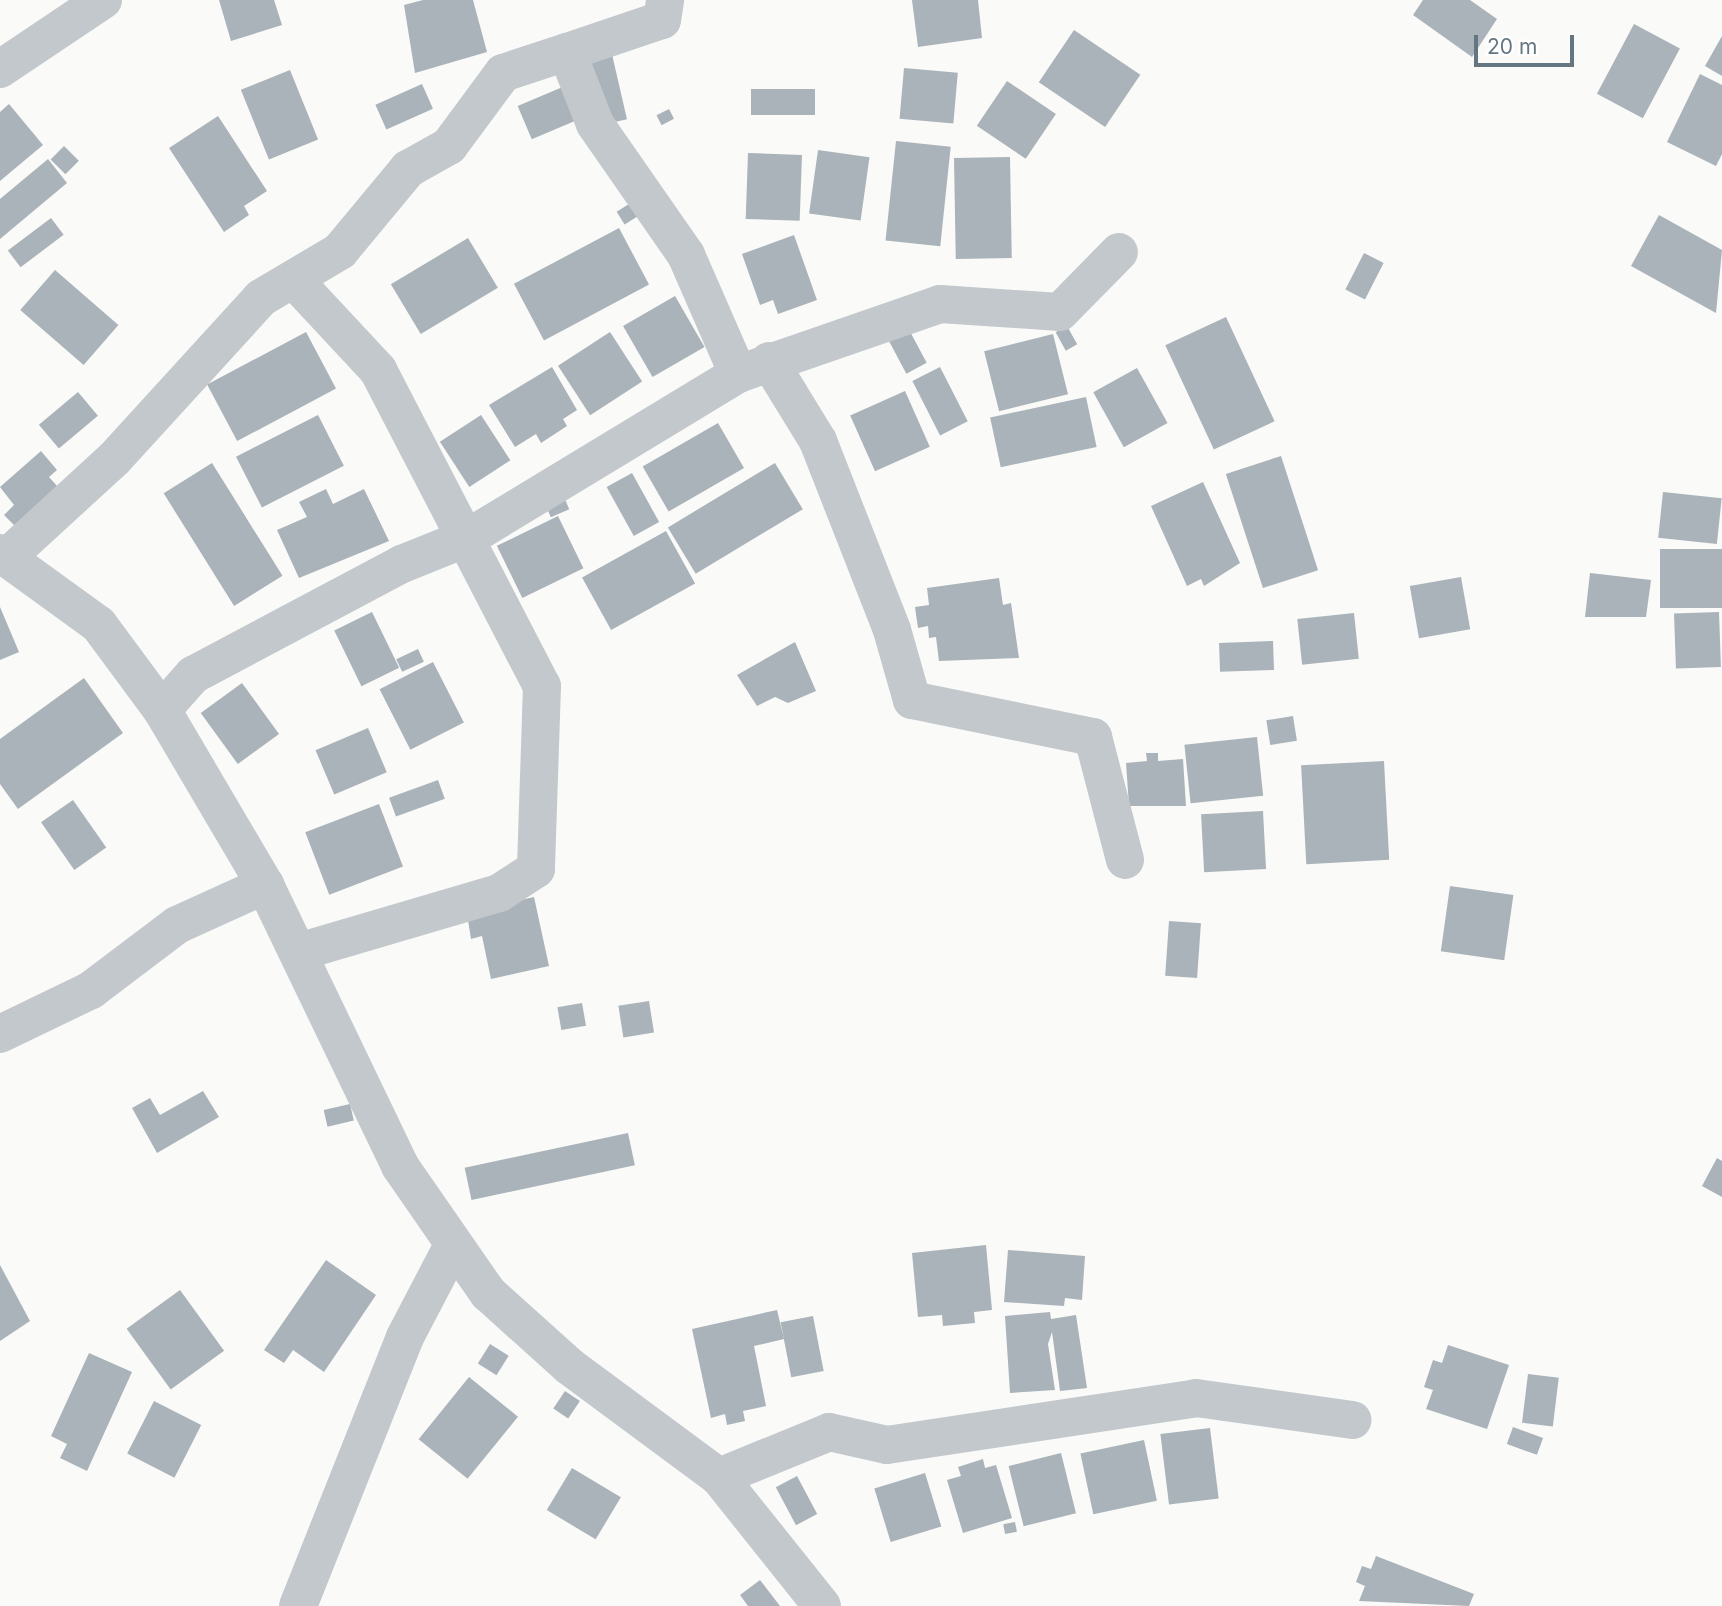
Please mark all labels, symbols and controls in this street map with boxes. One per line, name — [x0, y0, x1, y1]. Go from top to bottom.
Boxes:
scale bar — [1477, 21, 1577, 65]
text: 20 m — [1487, 34, 1537, 59]

